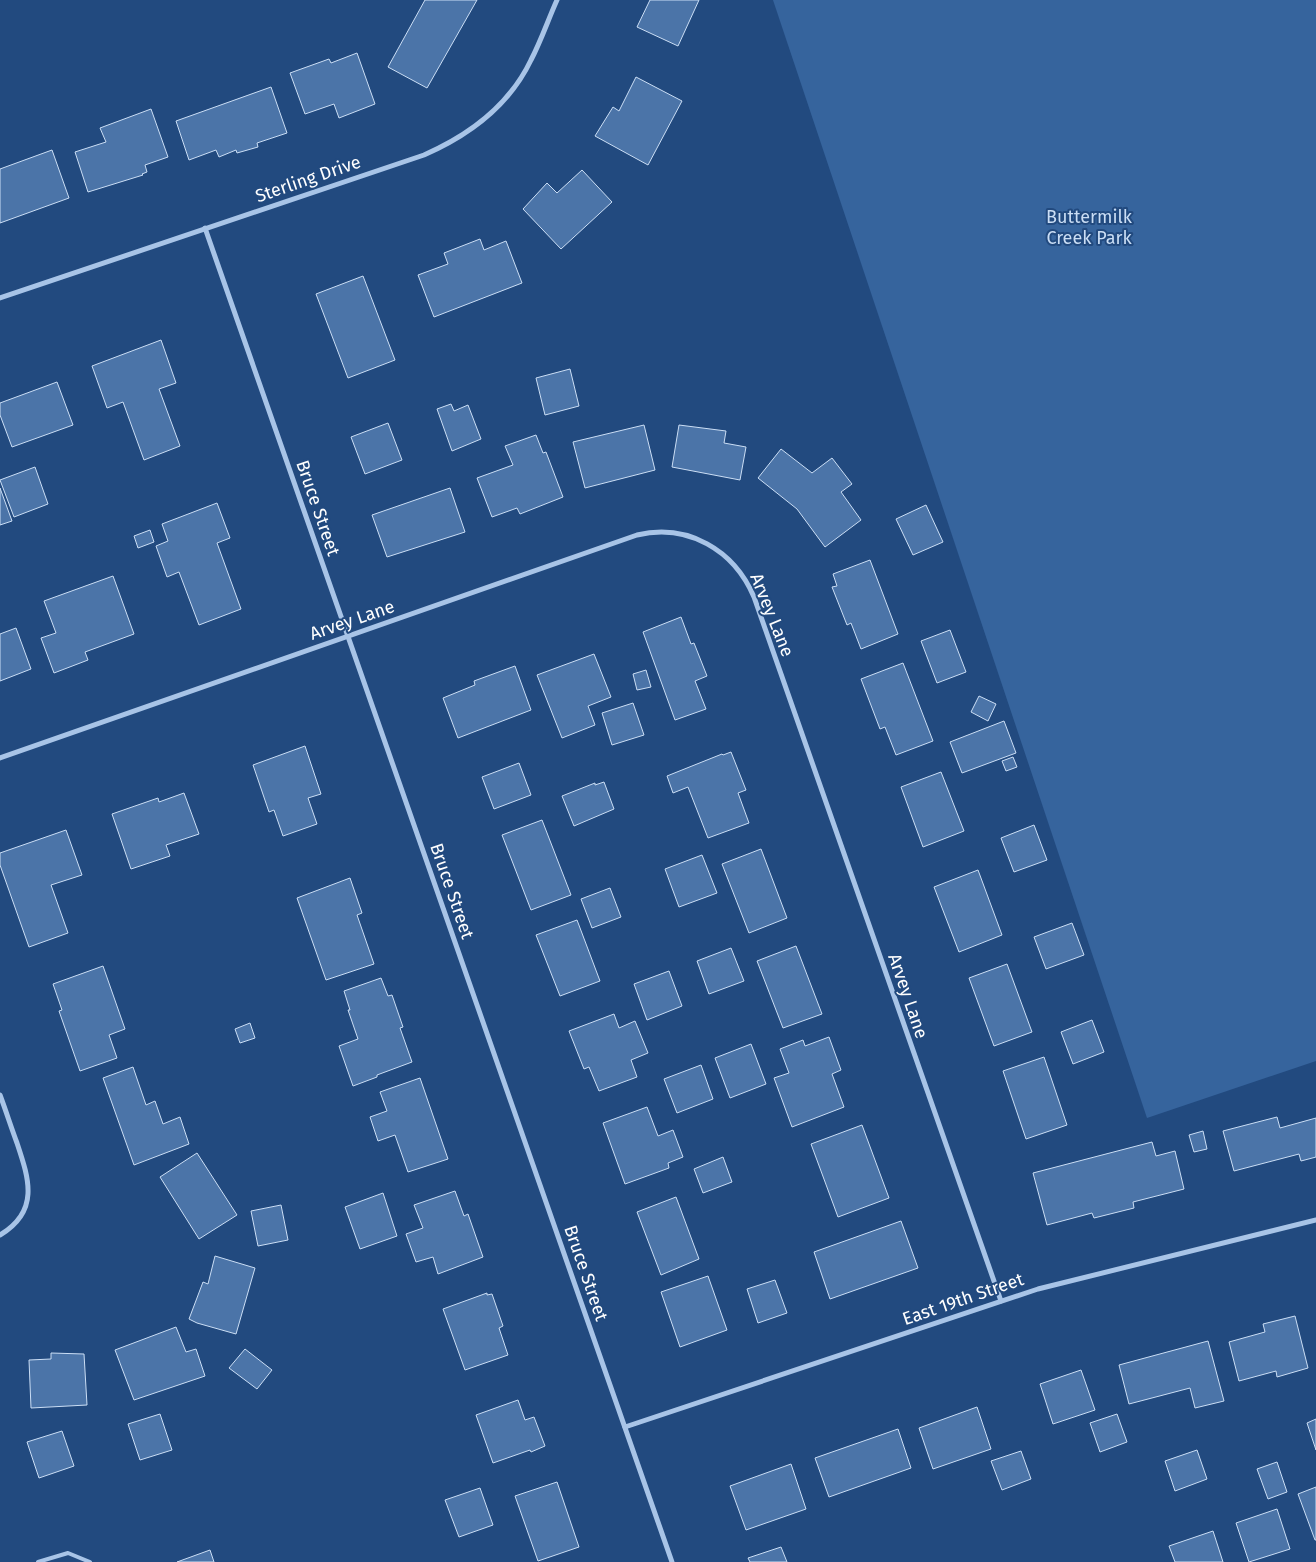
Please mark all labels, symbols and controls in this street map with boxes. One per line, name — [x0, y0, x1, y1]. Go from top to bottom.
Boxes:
street label: Sterling Drive — [252, 151, 364, 207]
park label: Buttermilk Creek Park — [1046, 206, 1133, 249]
street label: Bruce Street — [291, 457, 345, 559]
street label: Arvey Lane — [745, 570, 799, 660]
street label: Arvey Lane — [307, 595, 397, 645]
street label: Bruce Street — [425, 840, 479, 942]
street label: Arvey Lane — [883, 951, 933, 1041]
street label: Bruce Street — [559, 1222, 613, 1324]
street label: East 19th Street — [900, 1268, 1027, 1330]

